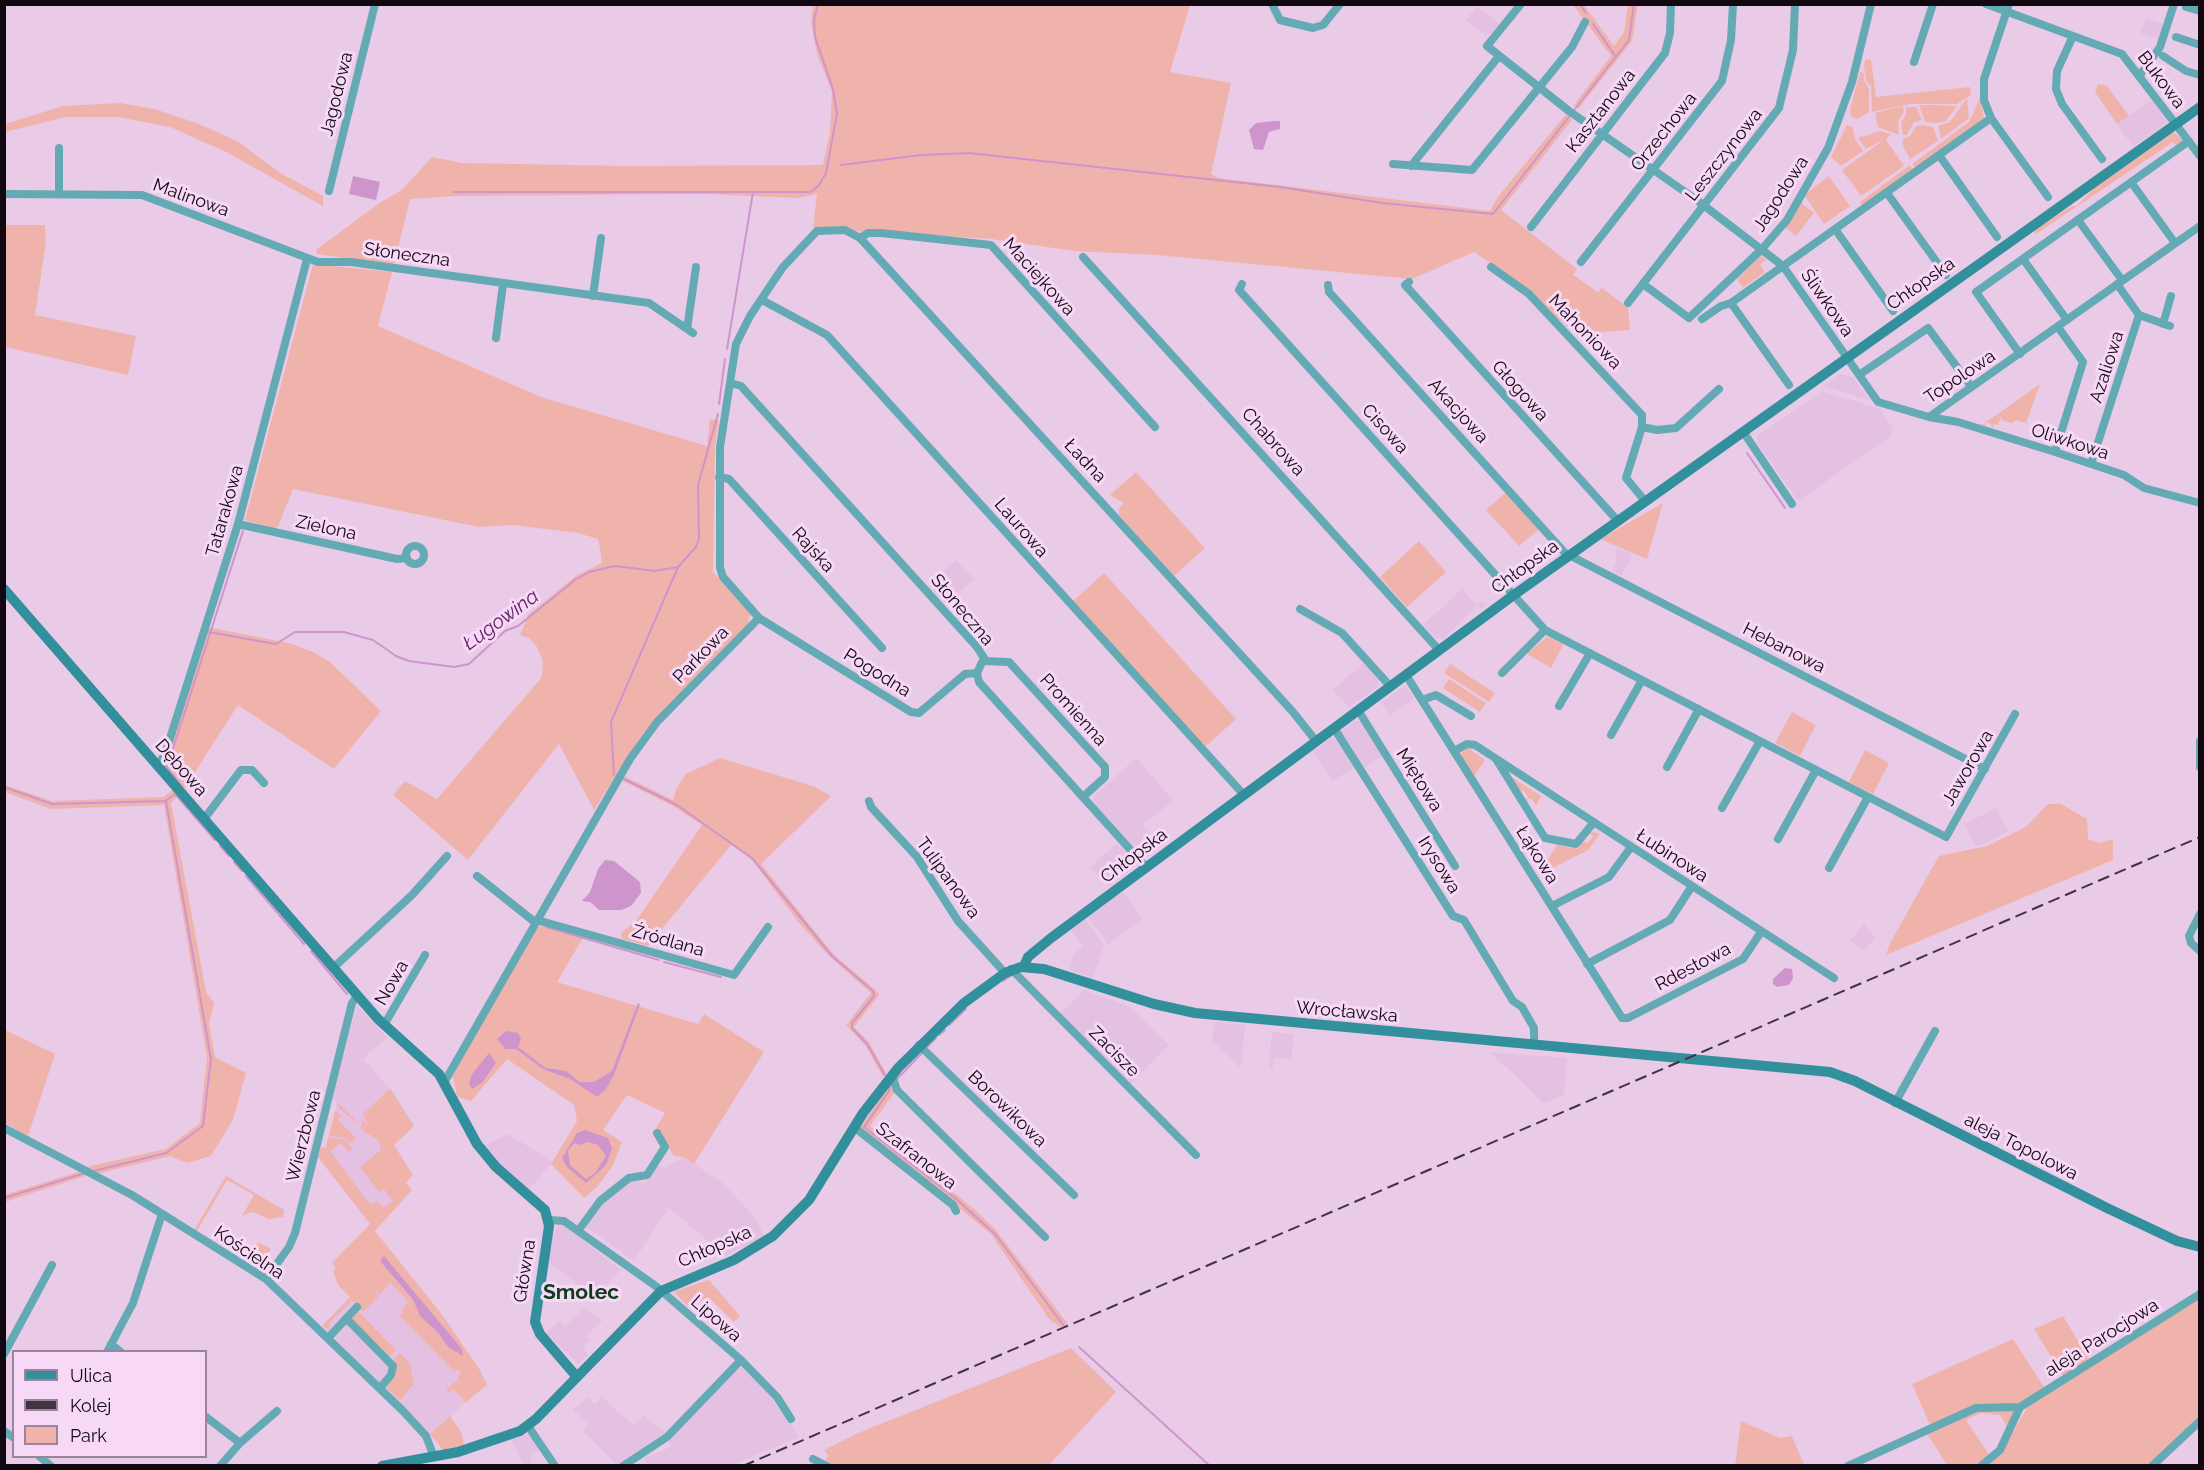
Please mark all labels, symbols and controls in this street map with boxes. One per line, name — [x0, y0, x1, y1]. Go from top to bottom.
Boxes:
street label: Bukowa — [2132, 47, 2190, 113]
street label: Jagodowa — [316, 50, 358, 138]
street label: Kasztanowa — [1562, 65, 1640, 157]
street label: Orzechowa — [1627, 88, 1701, 176]
street label: Leszczynowa — [1681, 104, 1767, 206]
street label: Jagodowa — [1749, 152, 1813, 236]
street label: Malinowa — [150, 174, 232, 222]
street label: Maciejkowa — [998, 234, 1080, 320]
street label: Słoneczna — [362, 238, 452, 272]
street label: Chłopska — [1883, 253, 1959, 315]
street label: Śliwkowa — [1796, 265, 1858, 341]
street label: Mahoniowa — [1544, 290, 1626, 374]
street label: Azaliowa — [2085, 328, 2129, 406]
street label: Topolowa — [1920, 345, 2000, 409]
street label: Głogowa — [1487, 356, 1553, 426]
street label: Akacjowa — [1423, 374, 1493, 448]
street label: Cisowa — [1357, 400, 1413, 458]
street label: Chabrowa — [1237, 403, 1309, 481]
street label: Oliwkowa — [2028, 419, 2112, 465]
street label: Ładna — [1059, 435, 1111, 487]
street label: Tatarakowa — [202, 463, 248, 559]
street label: Laurowa — [989, 494, 1053, 562]
street label: Zielona — [294, 511, 358, 545]
street label: Rajska — [787, 523, 839, 577]
street label: Chłopska — [1487, 535, 1563, 599]
street label: Słoneczna — [926, 570, 998, 650]
water label: Ługowina — [458, 584, 544, 656]
street label: Hebanowa — [1739, 618, 1829, 678]
street label: Parkowa — [669, 622, 733, 688]
street label: Pogodna — [839, 644, 915, 702]
street label: Promienna — [1035, 669, 1111, 751]
street label: Jaworowa — [1938, 726, 1998, 810]
street label: Dębowa — [150, 735, 212, 801]
street label: Miętowa — [1391, 744, 1447, 816]
street label: Łąkowa — [1511, 822, 1563, 888]
street label: Chłopska — [1096, 824, 1172, 888]
street label: Łubinowa — [1632, 825, 1712, 887]
street label: Irysowa — [1413, 832, 1465, 898]
street label: Tulipanowa — [911, 833, 985, 923]
street label: Źródlana — [629, 920, 707, 962]
street label: Rdestowa — [1652, 938, 1734, 996]
street label: Nowa — [371, 957, 413, 1009]
street label: Wrocławska — [1295, 997, 1399, 1027]
street label: Zacisze — [1084, 1022, 1144, 1082]
street label: Borowikowa — [963, 1066, 1051, 1152]
street label: Wierzbowa — [282, 1088, 326, 1184]
street label: aleja Topolowa — [1961, 1109, 2081, 1185]
street label: Szafranowa — [871, 1118, 961, 1194]
street label: Chłopska — [675, 1221, 755, 1273]
street label: Kościelna — [210, 1222, 288, 1284]
street label: Główna — [509, 1238, 541, 1304]
district label: Smolec — [543, 1280, 619, 1306]
street label: Lipowa — [686, 1291, 746, 1347]
street label: aleja Parocjowa — [2041, 1294, 2163, 1382]
legend — [12, 1350, 207, 1458]
text: Ulica — [70, 1365, 112, 1386]
text: Kolej — [70, 1395, 111, 1416]
text: Park — [70, 1425, 107, 1446]

